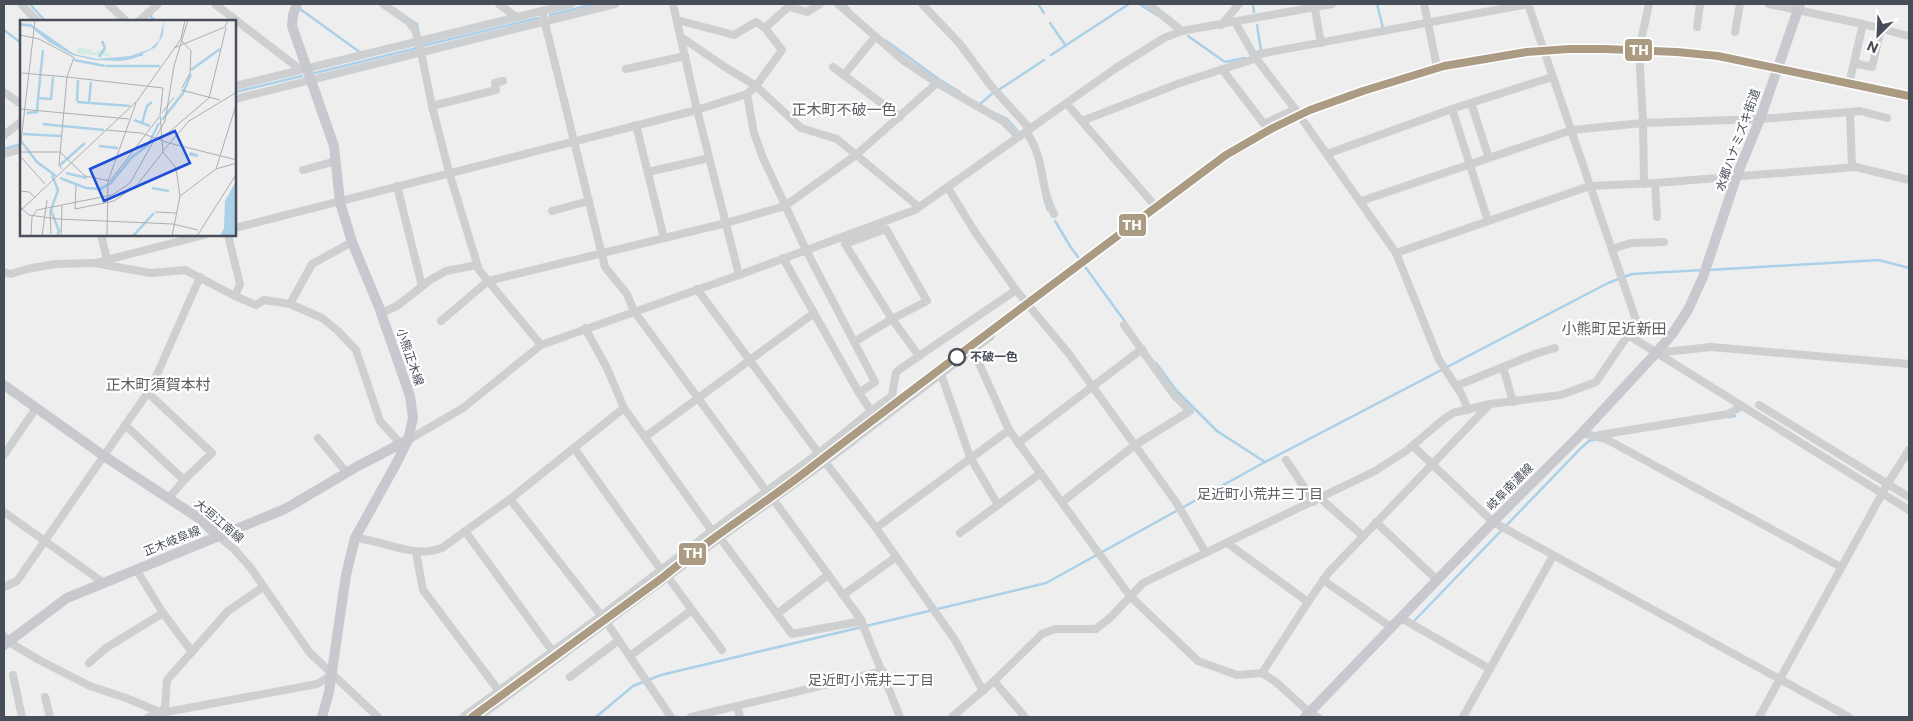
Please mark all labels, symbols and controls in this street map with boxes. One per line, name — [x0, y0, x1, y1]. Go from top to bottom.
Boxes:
north arrow — [1853, 10, 1903, 60]
inset map — [20, 20, 236, 236]
text: N — [1864, 37, 1881, 57]
line badge: TH — [1624, 38, 1653, 62]
text: TH — [1629, 41, 1649, 58]
street label: 水郷ハナミズキ街道 — [1712, 87, 1762, 193]
district label: 正木町不破一色 — [791, 100, 897, 118]
line badge: TH — [1118, 213, 1147, 237]
text: TH — [1122, 216, 1142, 233]
district label: 小熊町足近新田 — [1561, 319, 1667, 337]
street label: 小熊正木線 — [395, 326, 427, 387]
marker: 不破一色 — [948, 348, 966, 366]
place label: 不破一色 — [970, 349, 1018, 363]
district label: 正木町須賀本村 — [105, 375, 211, 393]
street label: 岐阜南濃線 — [1483, 460, 1535, 512]
district label: 足近町小荒井三丁目 — [1197, 485, 1323, 502]
street label: 大垣江南線 — [192, 496, 247, 545]
street label: 正木岐阜線 — [141, 522, 202, 558]
line badge: TH — [678, 542, 707, 566]
text: TH — [683, 544, 703, 561]
district label: 足近町小荒井二丁目 — [808, 671, 934, 688]

